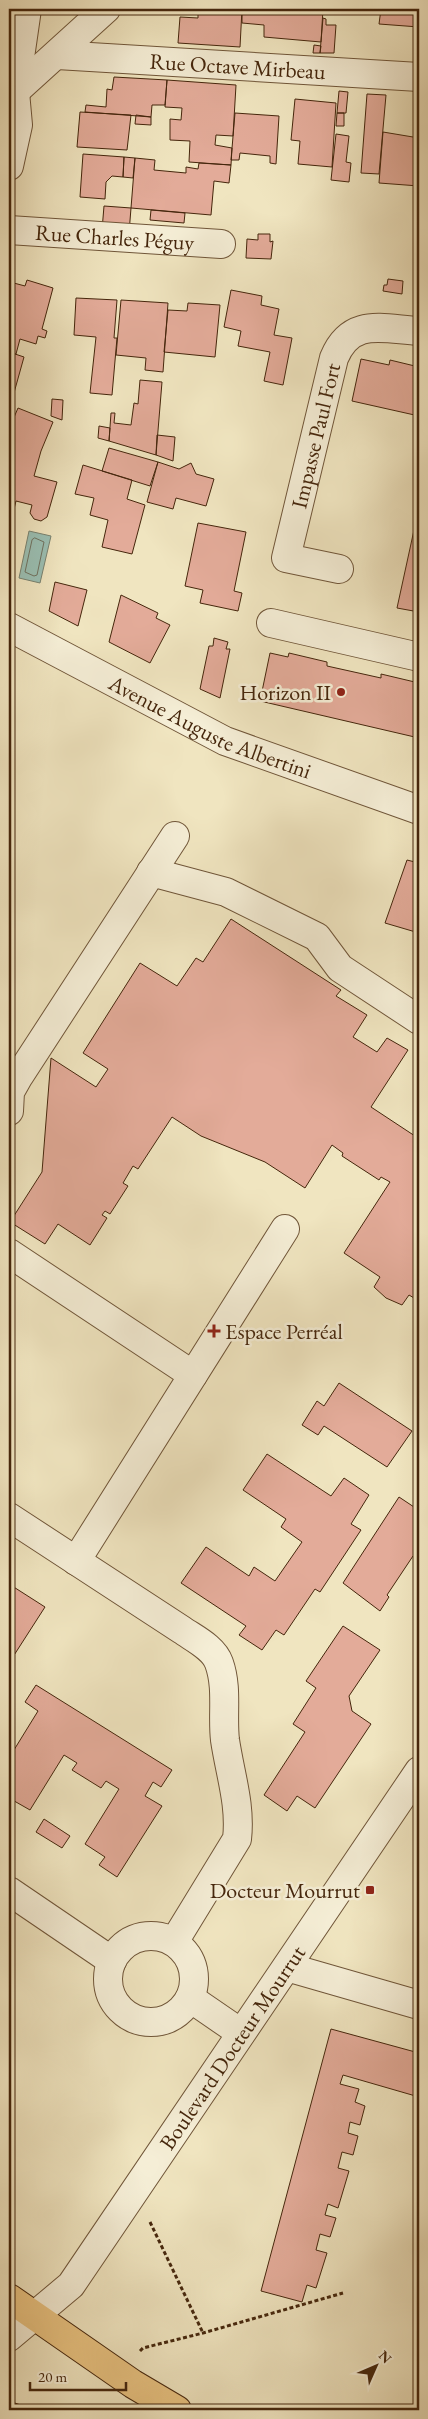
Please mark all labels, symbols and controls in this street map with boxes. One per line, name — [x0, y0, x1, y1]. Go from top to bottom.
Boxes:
street label: Rue Octave Mirbeau — [149, 46, 327, 86]
street label: Rue Charles Péguy — [34, 217, 196, 257]
street label: Impasse Paul Fort — [284, 360, 347, 511]
street label: Avenue Auguste Albertini — [103, 667, 315, 785]
place label: Horizon II — [239, 678, 332, 707]
marker: Horizon II — [335, 686, 347, 698]
place label: Espace Perréal — [225, 1317, 343, 1346]
marker: Espace Perréal — [207, 1324, 221, 1338]
place label: Docteur Mourrut — [210, 1876, 360, 1905]
marker: Docteur Mourrut — [364, 1884, 376, 1896]
street label: Boulevard Docteur Mourrut — [152, 1939, 311, 2155]
north arrow — [350, 2342, 400, 2392]
text: N — [375, 2346, 396, 2368]
scale bar — [30, 2359, 126, 2391]
text: 20 m — [38, 2367, 67, 2386]

